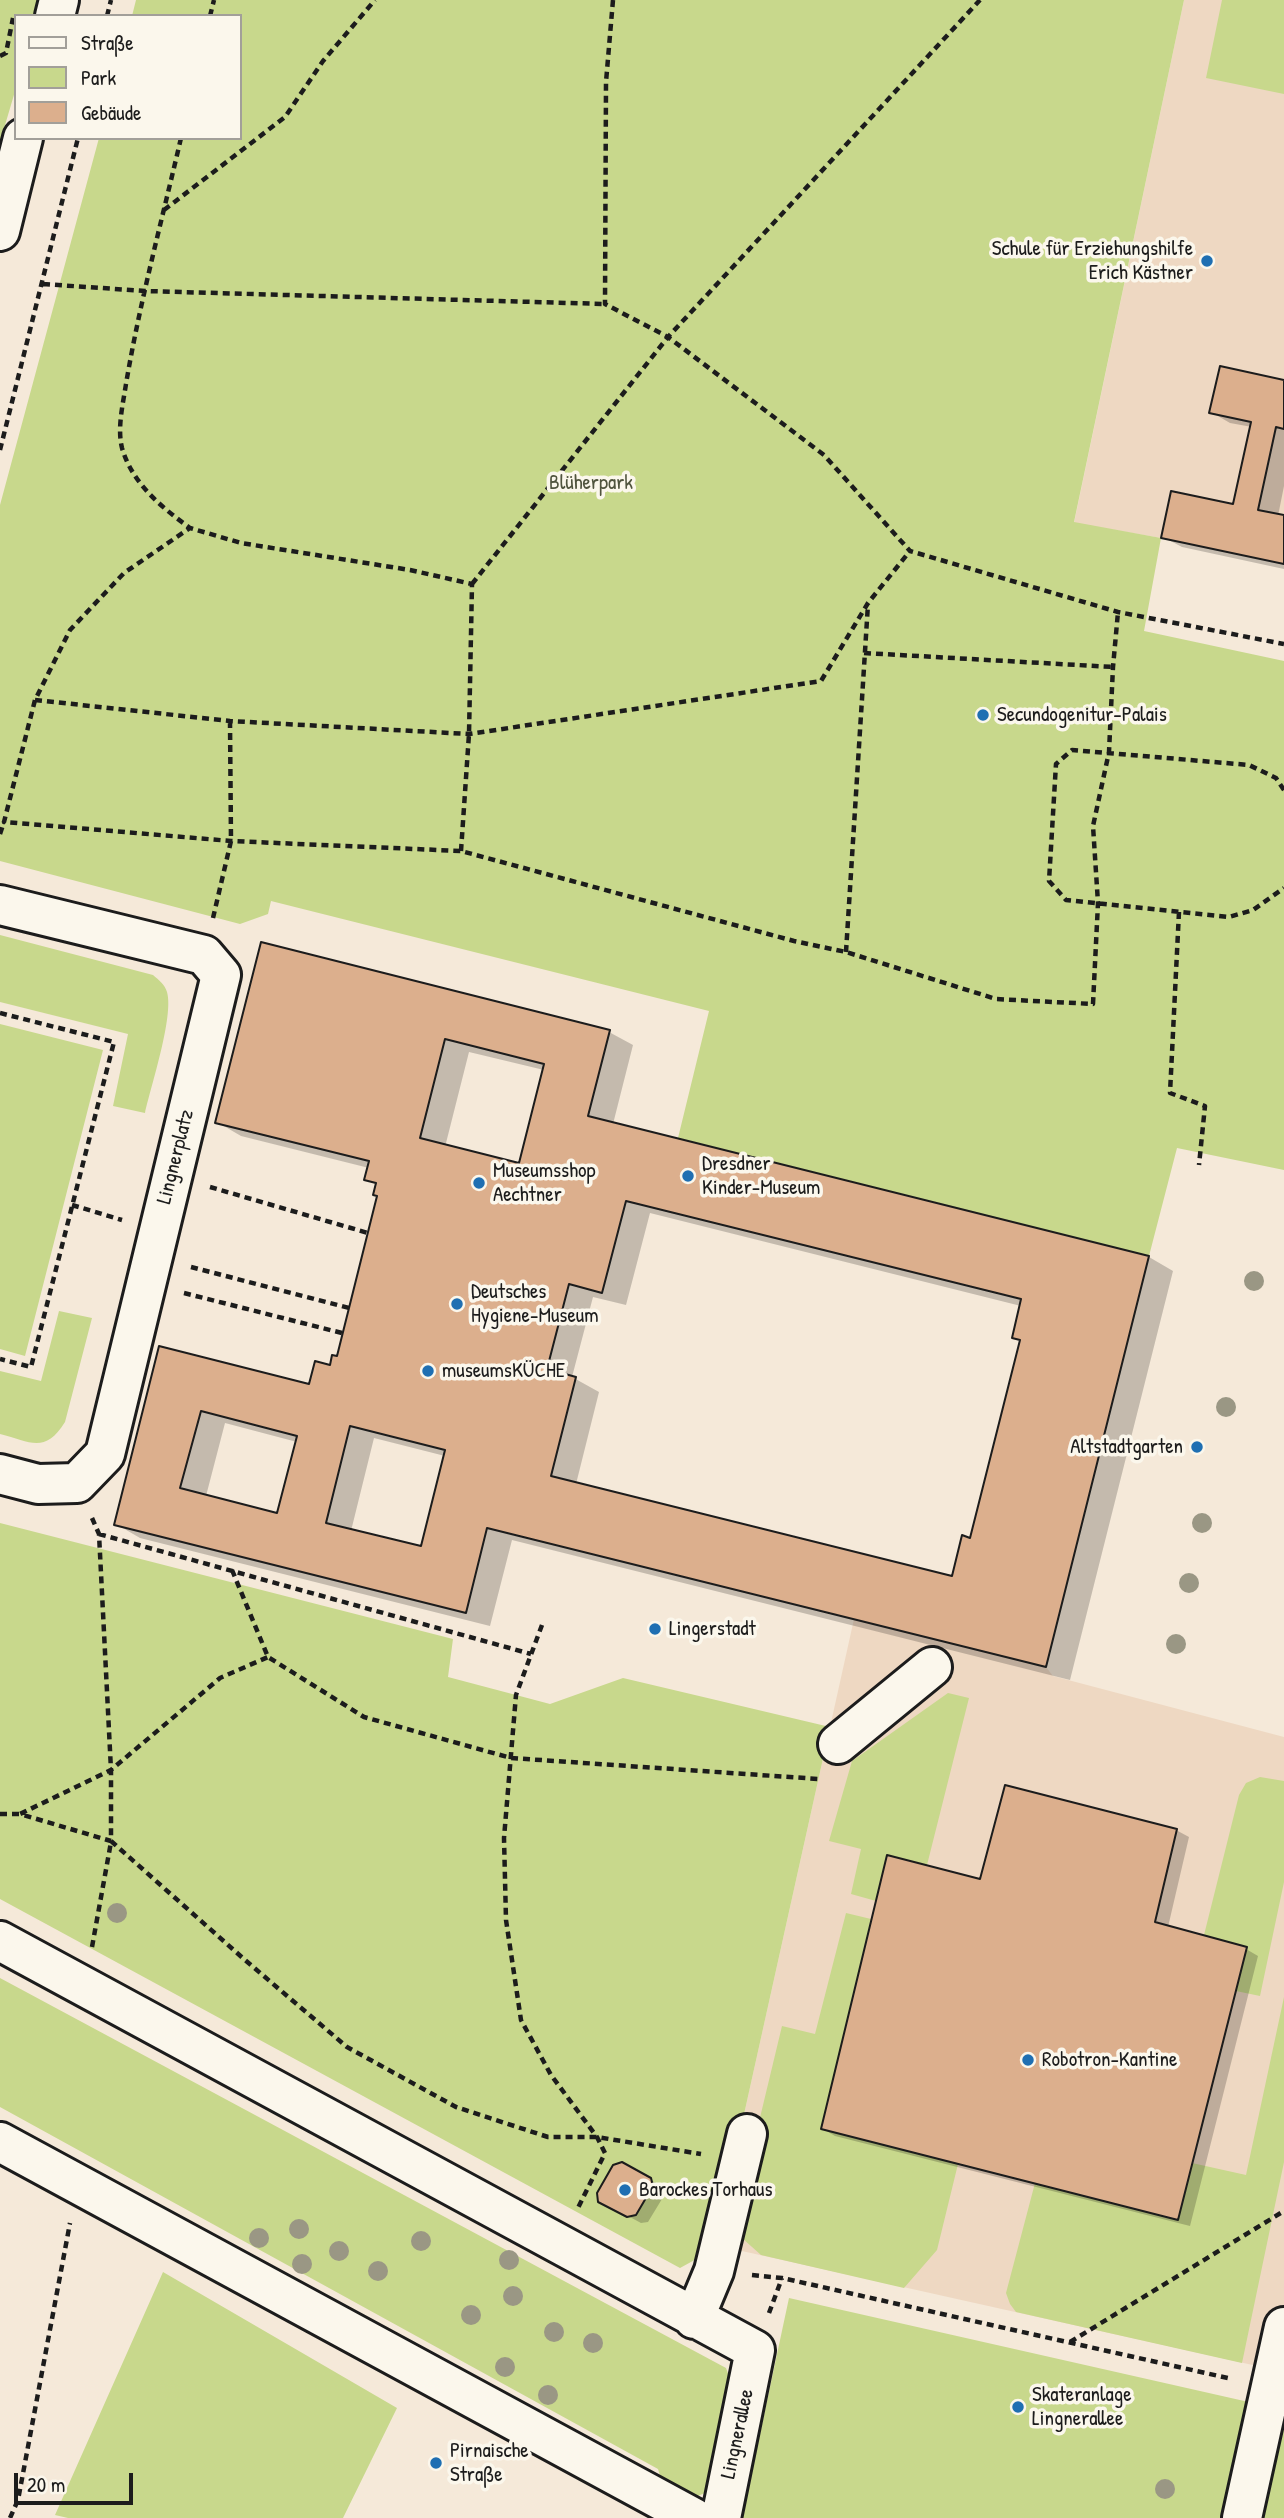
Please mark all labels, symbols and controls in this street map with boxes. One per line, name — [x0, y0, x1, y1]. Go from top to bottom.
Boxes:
legend — [14, 14, 242, 140]
text: Straße — [81, 28, 134, 57]
text: Park — [81, 63, 116, 92]
text: Gebäude — [81, 98, 141, 127]
place label: Schule für Erziehungshilfe Erich Kästner — [992, 236, 1193, 286]
marker: Schule für Erziehungshilfe Erich Kästner — [1199, 253, 1215, 269]
park label: Blüherpark — [549, 470, 633, 496]
place label: Secundogenitur-Palais — [997, 702, 1167, 728]
marker: Secundogenitur-Palais — [975, 707, 991, 723]
street label: Lingnerplatz — [152, 1107, 200, 1207]
place label: Dresdner Kinder-Museum — [702, 1151, 820, 1201]
place label: Museumsshop Aechtner — [493, 1158, 595, 1208]
marker: Dresdner Kinder-Museum — [680, 1168, 696, 1184]
marker: Museumsshop Aechtner — [471, 1175, 487, 1191]
place label: Deutsches Hygiene-Museum — [471, 1279, 598, 1329]
marker: Deutsches Hygiene-Museum — [449, 1296, 465, 1312]
place label: museumsKÜCHE — [442, 1358, 565, 1384]
marker: museumsKÜCHE — [420, 1363, 436, 1379]
place label: Altstadtgarten — [1070, 1434, 1183, 1460]
marker: Altstadtgarten — [1189, 1439, 1205, 1455]
place label: Lingerstadt — [669, 1616, 756, 1642]
marker: Lingerstadt — [647, 1621, 663, 1637]
place label: Robotron-Kantine — [1042, 2047, 1177, 2073]
marker: Robotron-Kantine — [1020, 2052, 1036, 2068]
place label: Barockes Torhaus — [639, 2177, 772, 2203]
marker: Barockes Torhaus — [617, 2182, 633, 2198]
place label: Skateranlage Lingnerallee — [1032, 2382, 1131, 2432]
street label: Lingnerallee — [716, 2387, 760, 2481]
marker: Skateranlage Lingnerallee — [1010, 2399, 1026, 2415]
place label: Pirnaische Straße — [450, 2438, 529, 2488]
marker: Pirnaische Straße — [428, 2455, 444, 2471]
scale bar — [18, 2458, 136, 2502]
text: 20 m — [27, 2470, 65, 2499]

